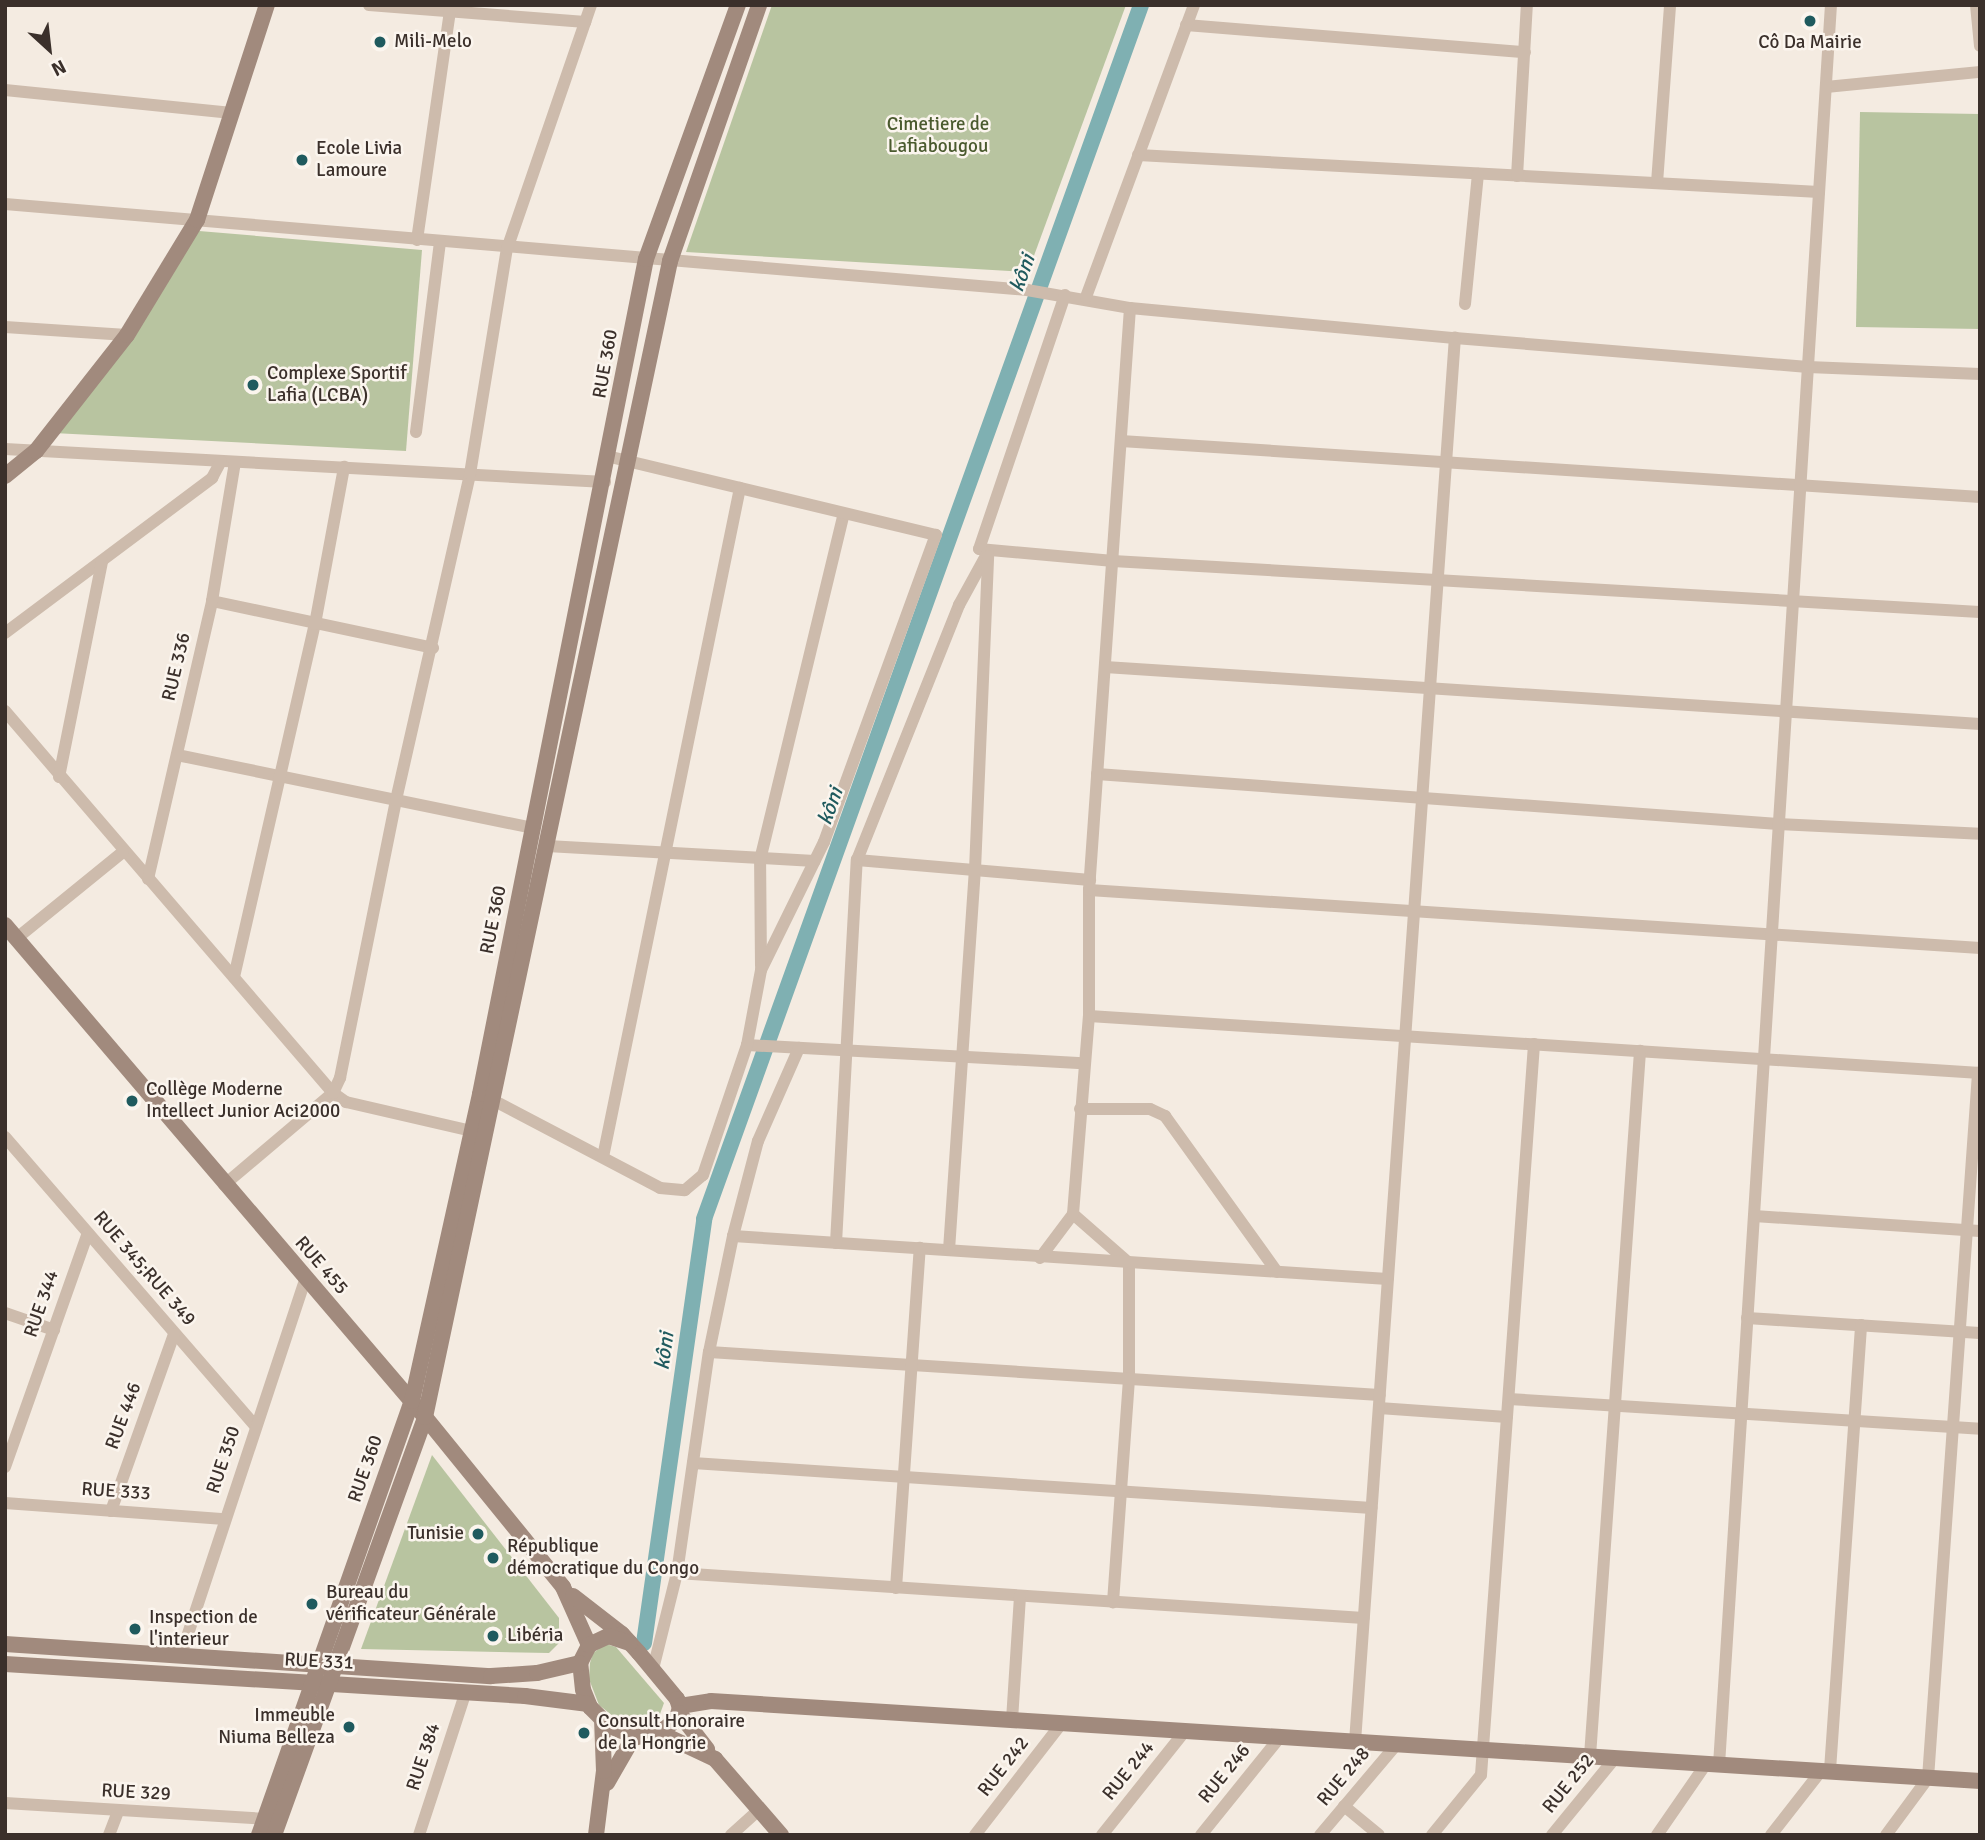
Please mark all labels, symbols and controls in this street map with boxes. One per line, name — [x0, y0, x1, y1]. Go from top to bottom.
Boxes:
marker: Cô Da Mairie — [1802, 13, 1818, 29]
north arrow — [14, 14, 84, 84]
place label: Mili-Melo — [394, 31, 472, 53]
place label: Cô Da Mairie — [1758, 32, 1862, 54]
marker: Mili-Melo — [372, 34, 388, 50]
text: N — [47, 54, 70, 81]
park label: Cimetiere de Lafiabougou — [887, 114, 989, 158]
place label: Ecole Livia Lamoure — [316, 138, 402, 182]
marker: Ecole Livia Lamoure — [294, 152, 310, 168]
water label: kôni — [1004, 251, 1040, 295]
street label: RUE 360 — [589, 328, 623, 400]
place label: Complexe Sportif Lafia (LCBA) — [267, 363, 407, 407]
marker: Complexe Sportif Lafia (LCBA) — [245, 377, 261, 393]
street label: RUE 336 — [158, 631, 196, 703]
water label: kôni — [812, 784, 848, 828]
street label: RUE 360 — [476, 884, 512, 956]
place label: Collège Moderne Intellect Junior Aci2000 — [146, 1079, 340, 1123]
marker: Collège Moderne Intellect Junior Aci2000 — [124, 1093, 140, 1109]
street label: RUE 345;RUE 349 — [88, 1207, 200, 1331]
street label: RUE 455 — [290, 1232, 352, 1300]
street label: RUE 344 — [20, 1267, 64, 1341]
water label: kôni — [649, 1330, 679, 1372]
street label: RUE 446 — [101, 1379, 147, 1453]
street label: RUE 350 — [202, 1423, 246, 1497]
street label: RUE 360 — [344, 1432, 388, 1506]
street label: RUE 333 — [81, 1478, 151, 1506]
place label: Tunisie — [407, 1523, 464, 1545]
marker: Tunisie — [470, 1526, 486, 1542]
place label: République démocratique du Congo — [507, 1536, 699, 1580]
marker: République démocratique du Congo — [485, 1550, 501, 1566]
place label: Bureau du vérificateur Générale — [326, 1582, 496, 1626]
marker: Bureau du vérificateur Générale — [304, 1596, 320, 1612]
place label: Inspection de l'interieur — [149, 1607, 258, 1651]
marker: Inspection de l'interieur — [127, 1621, 143, 1637]
place label: Libéria — [507, 1625, 563, 1647]
marker: Libéria — [485, 1628, 501, 1644]
street label: RUE 331 — [284, 1649, 354, 1675]
place label: Immeuble Niuma Belleza — [218, 1705, 335, 1749]
place label: Consult Honoraire de la Hongrie — [598, 1711, 745, 1755]
marker: Immeuble Niuma Belleza — [341, 1719, 357, 1735]
street label: RUE 384 — [402, 1720, 446, 1794]
marker: Consult Honoraire de la Hongrie — [576, 1725, 592, 1741]
street label: RUE 242 — [974, 1733, 1034, 1801]
street label: RUE 244 — [1098, 1737, 1160, 1805]
street label: RUE 246 — [1194, 1740, 1256, 1808]
street label: RUE 248 — [1313, 1743, 1375, 1811]
street label: RUE 252 — [1538, 1750, 1600, 1818]
street label: RUE 329 — [101, 1780, 171, 1806]

